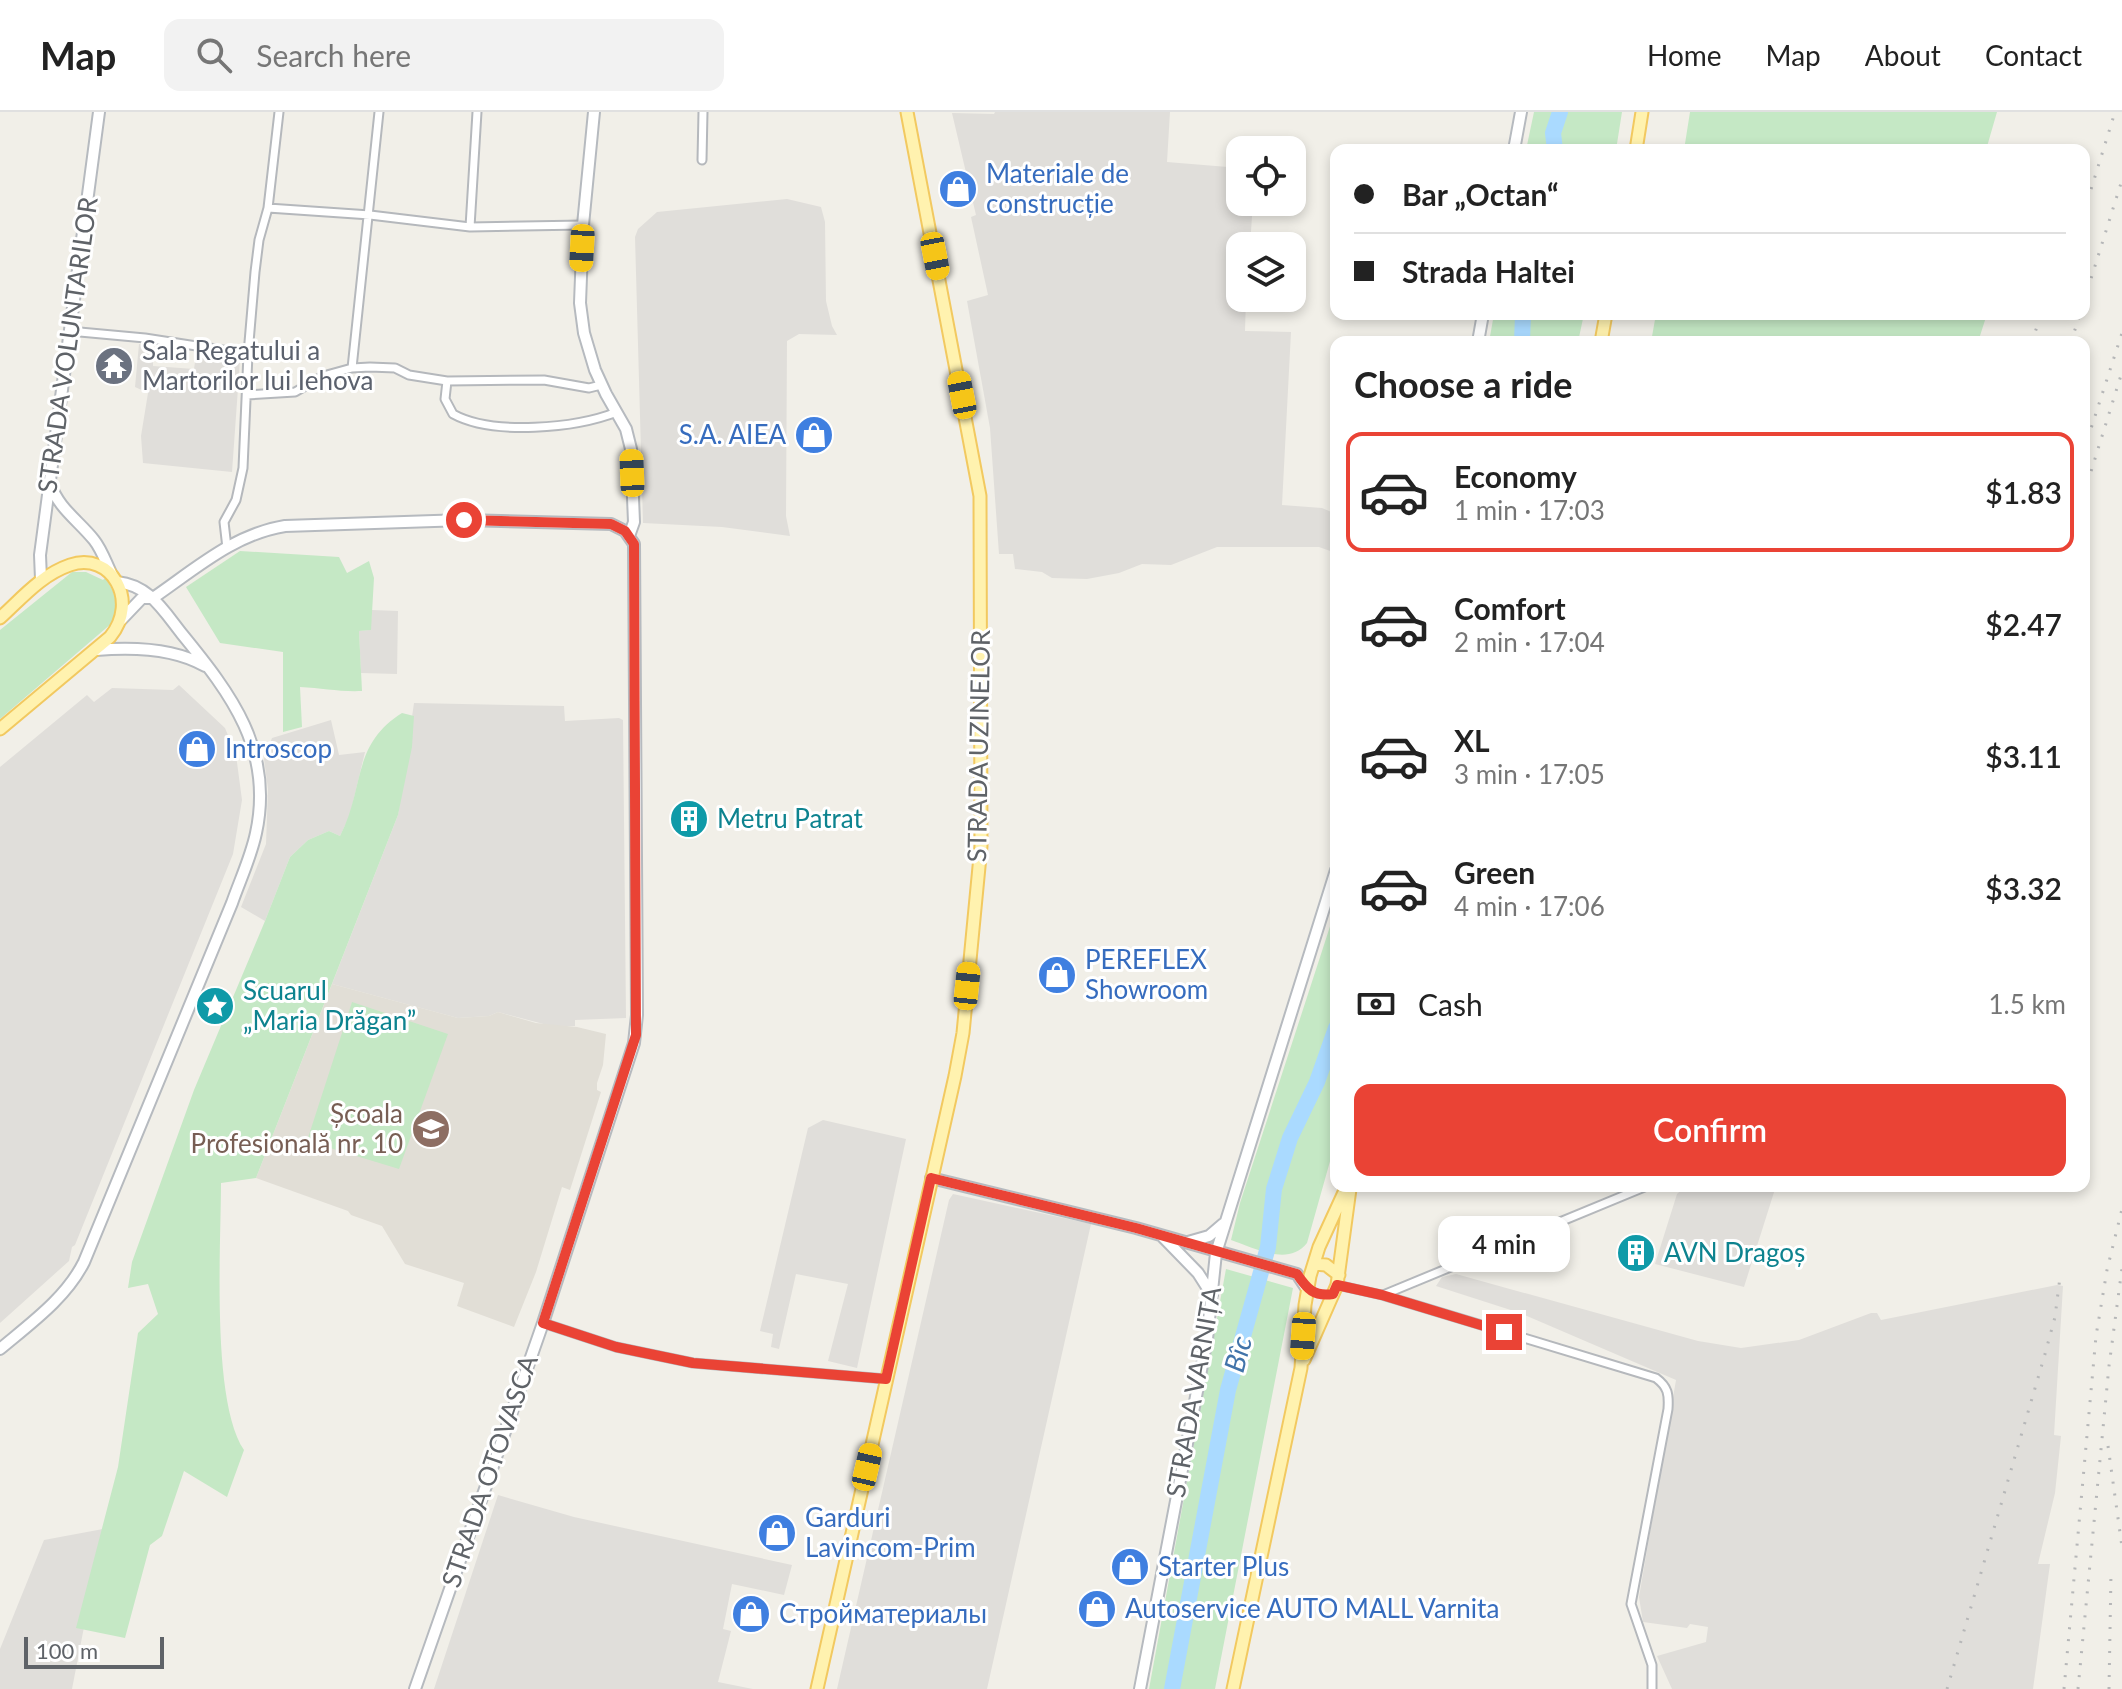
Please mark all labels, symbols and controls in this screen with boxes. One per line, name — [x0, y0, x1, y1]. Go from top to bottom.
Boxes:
search box — [164, 19, 724, 91]
text: Map — [40, 32, 116, 78]
icon: search — [192, 33, 236, 77]
text: Search here — [256, 37, 411, 73]
text: Home — [1647, 38, 1722, 72]
text: Map — [1766, 38, 1821, 72]
text: About — [1865, 38, 1941, 72]
text: Contact — [1985, 38, 2082, 72]
map controls — [1226, 136, 1306, 312]
button: locate — [1226, 136, 1306, 216]
place label: Materiale de construcție — [986, 157, 1129, 219]
shop icon: Materiale de construcție — [937, 168, 979, 210]
text: Bar „Octan“ — [1402, 176, 1558, 212]
street label: STRADA VOLUNTARILOR — [30, 194, 104, 495]
car — [569, 223, 595, 273]
car — [919, 230, 951, 282]
button: layers — [1226, 232, 1306, 312]
text: Strada Haltei — [1402, 253, 1575, 289]
place label: Sala Regatului a Martorilor lui Iehova — [142, 334, 373, 396]
temple icon: Sala Regatului a Martorilor lui Iehova — [93, 345, 135, 387]
text: Choose a ride — [1354, 362, 1573, 406]
car — [946, 369, 978, 421]
shop icon: S.A. AIEA — [793, 414, 835, 456]
place label: S.A. AIEA — [679, 418, 786, 450]
car — [619, 449, 645, 497]
icon: car — [1358, 456, 1430, 528]
text: Economy — [1454, 458, 1577, 494]
text: $1.83 — [1985, 474, 2062, 510]
text: 1 min · 17:03 — [1454, 494, 1605, 526]
route start — [446, 502, 482, 538]
icon: car — [1358, 588, 1430, 660]
text: Comfort — [1454, 590, 1566, 626]
text: $2.47 — [1985, 606, 2062, 642]
text: 2 min · 17:04 — [1454, 626, 1605, 658]
street label: STRADA UZINELOR — [960, 629, 996, 863]
icon: car — [1358, 720, 1430, 792]
text: XL — [1454, 722, 1490, 758]
shop icon: Introscop — [176, 728, 218, 770]
place label: Introscop — [225, 732, 332, 764]
text: $3.11 — [1985, 738, 2062, 774]
text: 3 min · 17:05 — [1454, 758, 1605, 790]
building icon: Metru Patrat — [668, 798, 710, 840]
place label: Metru Patrat — [717, 802, 864, 834]
icon: car — [1358, 852, 1430, 924]
text: Green — [1454, 854, 1535, 890]
text: $3.32 — [1985, 870, 2062, 906]
text: 4 min · 17:06 — [1454, 890, 1605, 922]
place label: PEREFLEX Showroom — [1085, 943, 1208, 1005]
shop icon: PEREFLEX Showroom — [1036, 954, 1078, 996]
car — [953, 961, 981, 1011]
place label: Scuarul „Maria Drăgan” — [243, 974, 416, 1036]
icon: cash — [1354, 982, 1398, 1026]
place icon: Scuarul „Maria Drăgan” — [194, 985, 236, 1027]
text: Cash — [1418, 986, 1483, 1022]
text: 1.5 km — [1988, 988, 2066, 1020]
button: Confirm — [1354, 1084, 2066, 1176]
place label: Școala Profesională nr. 10 — [191, 1097, 403, 1159]
school or university icon: Școala Profesională nr. 10 — [410, 1108, 452, 1150]
callout: 4 min — [1438, 1216, 1570, 1272]
text: 4 min — [1472, 1228, 1536, 1260]
building icon: AVN Dragoș — [1615, 1232, 1657, 1274]
place label: AVN Dragoș — [1664, 1236, 1805, 1268]
street label: STRADA VARNIȚA — [1159, 1284, 1227, 1500]
car — [1289, 1311, 1317, 1361]
route end — [1486, 1314, 1522, 1350]
water label: Bîc — [1216, 1332, 1258, 1376]
street label: STRADA OTOVASCA — [434, 1350, 544, 1591]
car — [850, 1441, 884, 1493]
place label: Garduri Lavincom-Prim — [805, 1501, 976, 1563]
shop icon: Garduri Lavincom-Prim — [756, 1512, 798, 1554]
shop icon: Starter Plus — [1109, 1546, 1151, 1588]
place label: Starter Plus — [1158, 1550, 1289, 1582]
shop icon: Autoservice AUTO MALL Varnita — [1076, 1588, 1118, 1630]
place label: Autoservice AUTO MALL Varnita — [1125, 1592, 1499, 1624]
shop icon: Стройматериалы — [730, 1593, 772, 1635]
place label: Стройматериалы — [779, 1597, 987, 1629]
scale bar — [24, 1633, 164, 1669]
text: 100 m — [36, 1637, 98, 1664]

